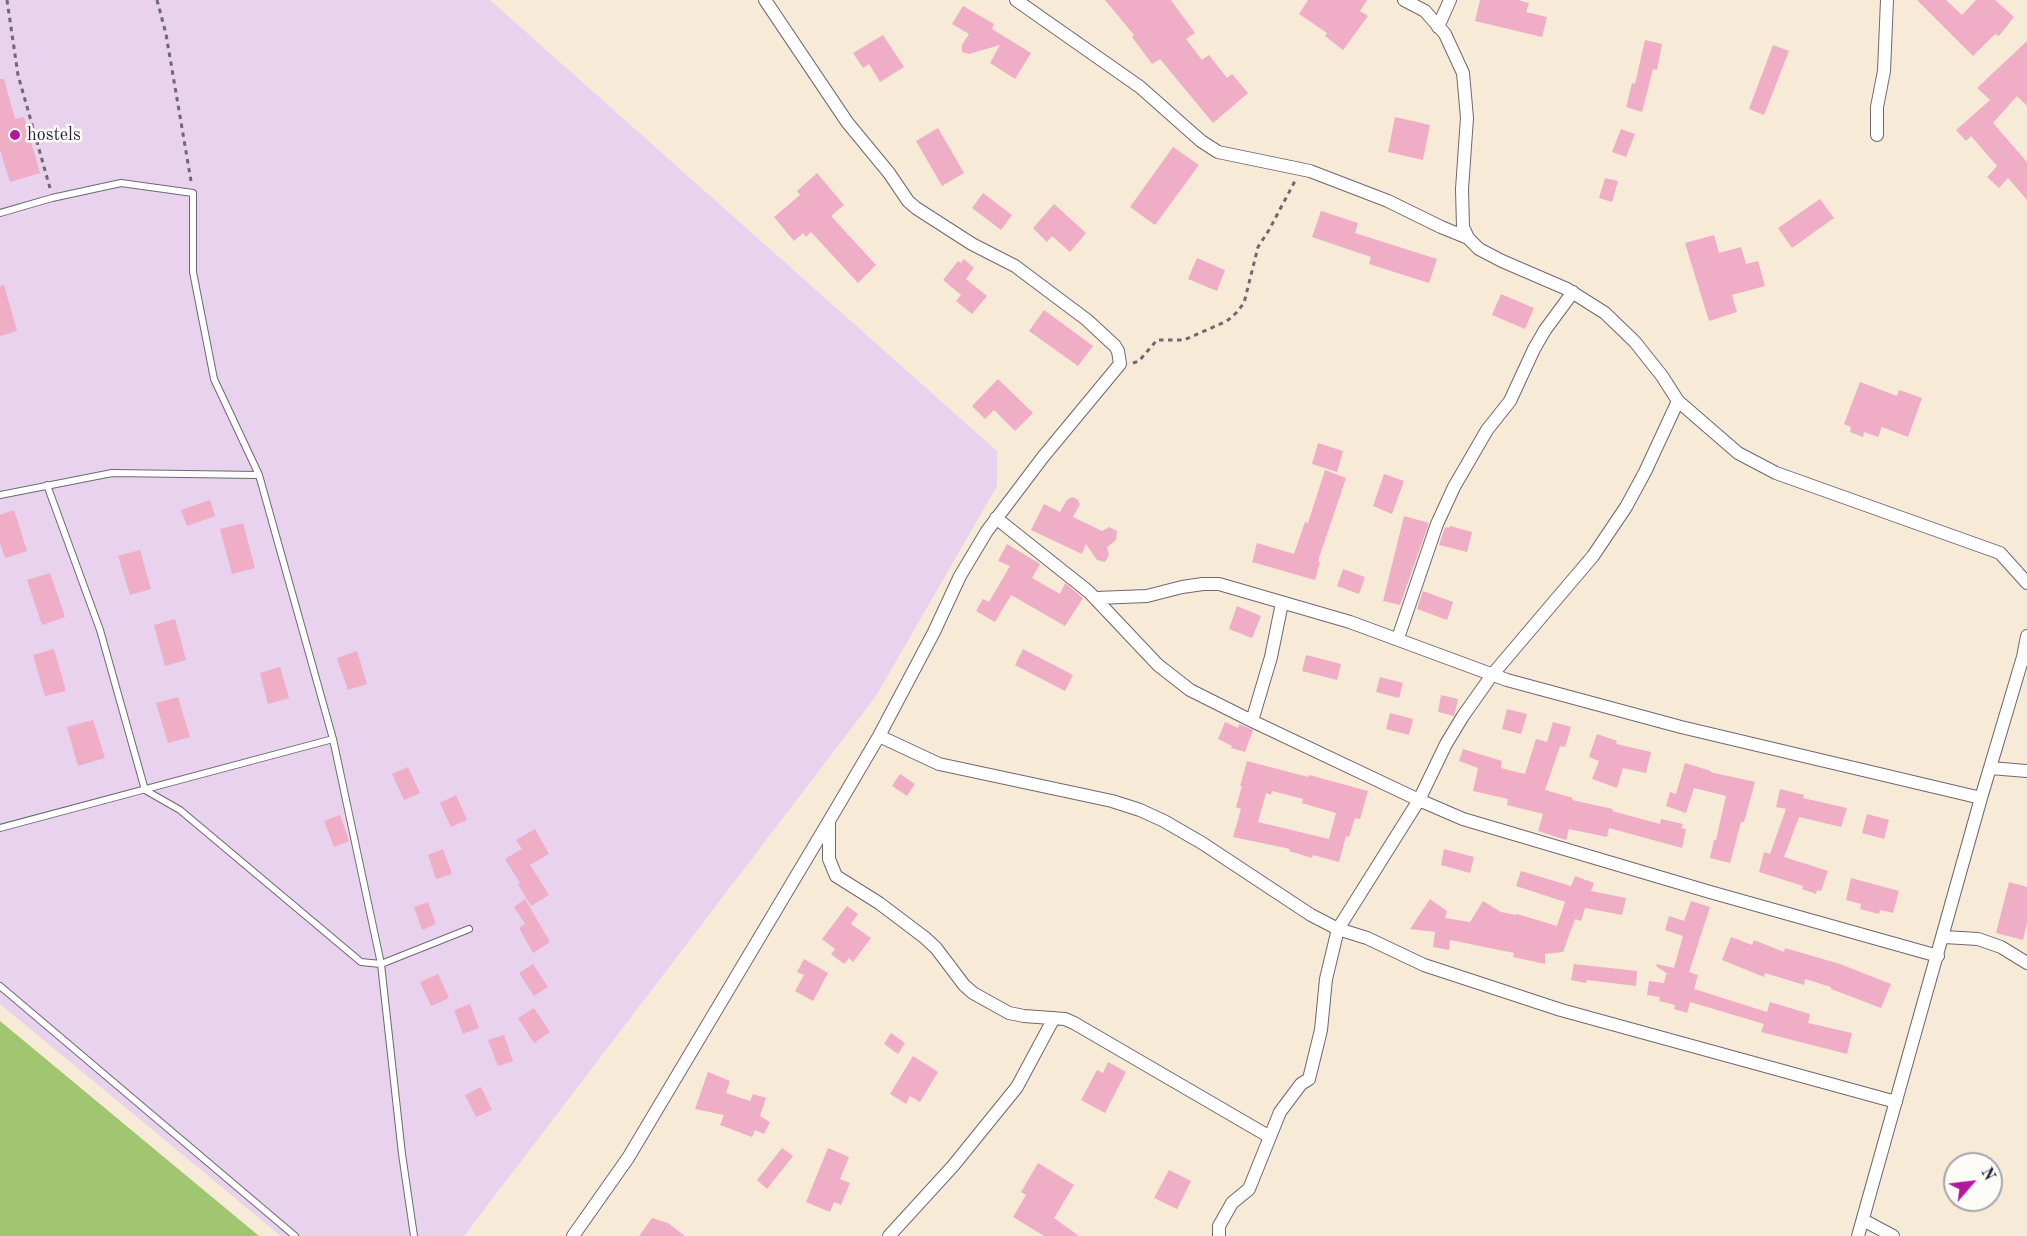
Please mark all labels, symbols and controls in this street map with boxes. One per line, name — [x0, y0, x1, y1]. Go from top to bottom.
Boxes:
place label: hostels — [27, 124, 81, 146]
marker: hostels — [8, 128, 22, 142]
north arrow — [1943, 1152, 2003, 1212]
text: N — [1977, 1165, 1997, 1184]

